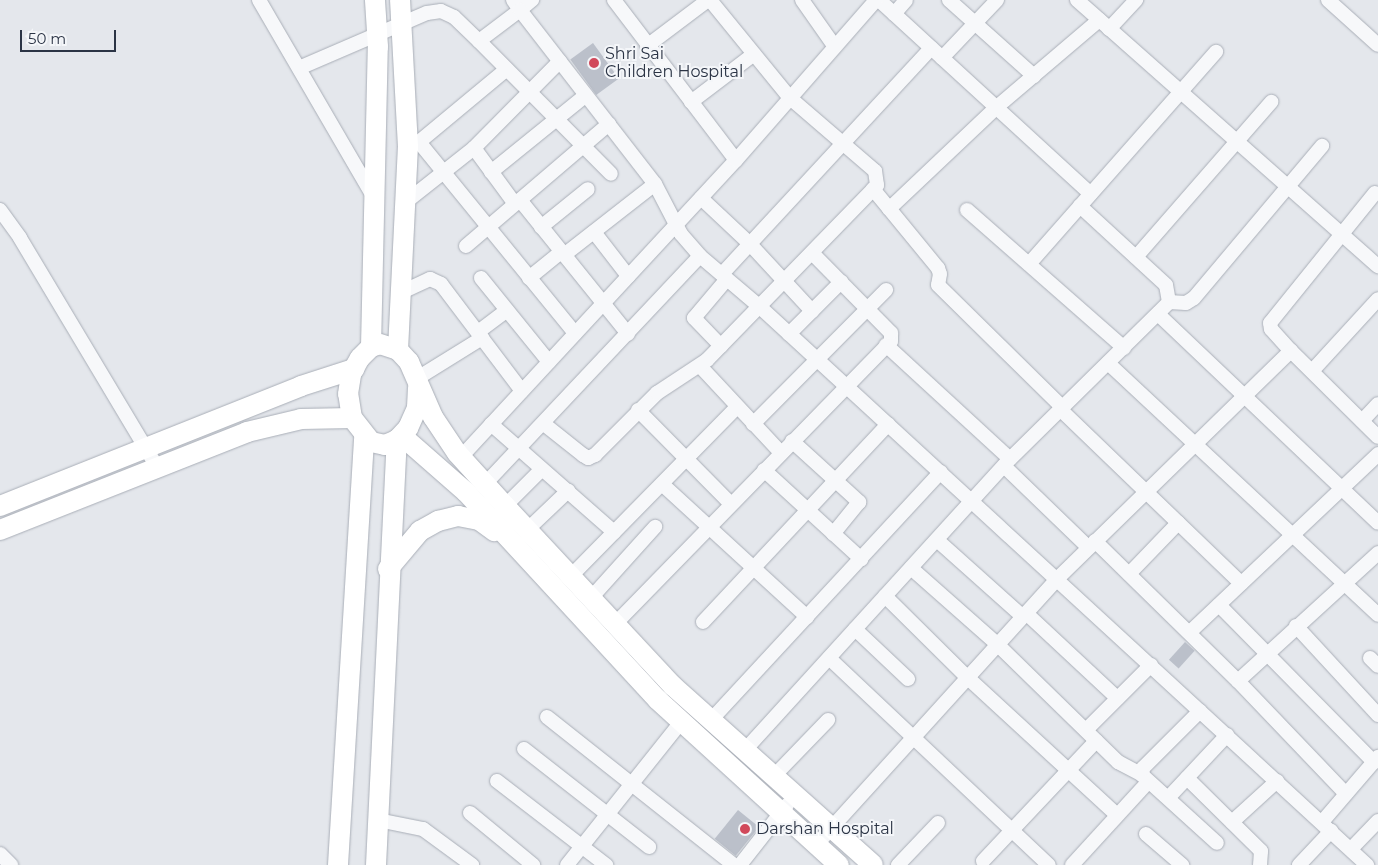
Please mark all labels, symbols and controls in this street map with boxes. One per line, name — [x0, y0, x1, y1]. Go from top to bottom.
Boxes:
scale bar — [22, 20, 119, 52]
text: 50 m — [28, 29, 66, 48]
place label: Shri Sai Children Hospital — [605, 44, 743, 82]
marker: Shri Sai Children Hospital — [587, 56, 601, 70]
place label: Darshan Hospital — [756, 819, 894, 839]
marker: Darshan Hospital — [738, 822, 752, 836]

